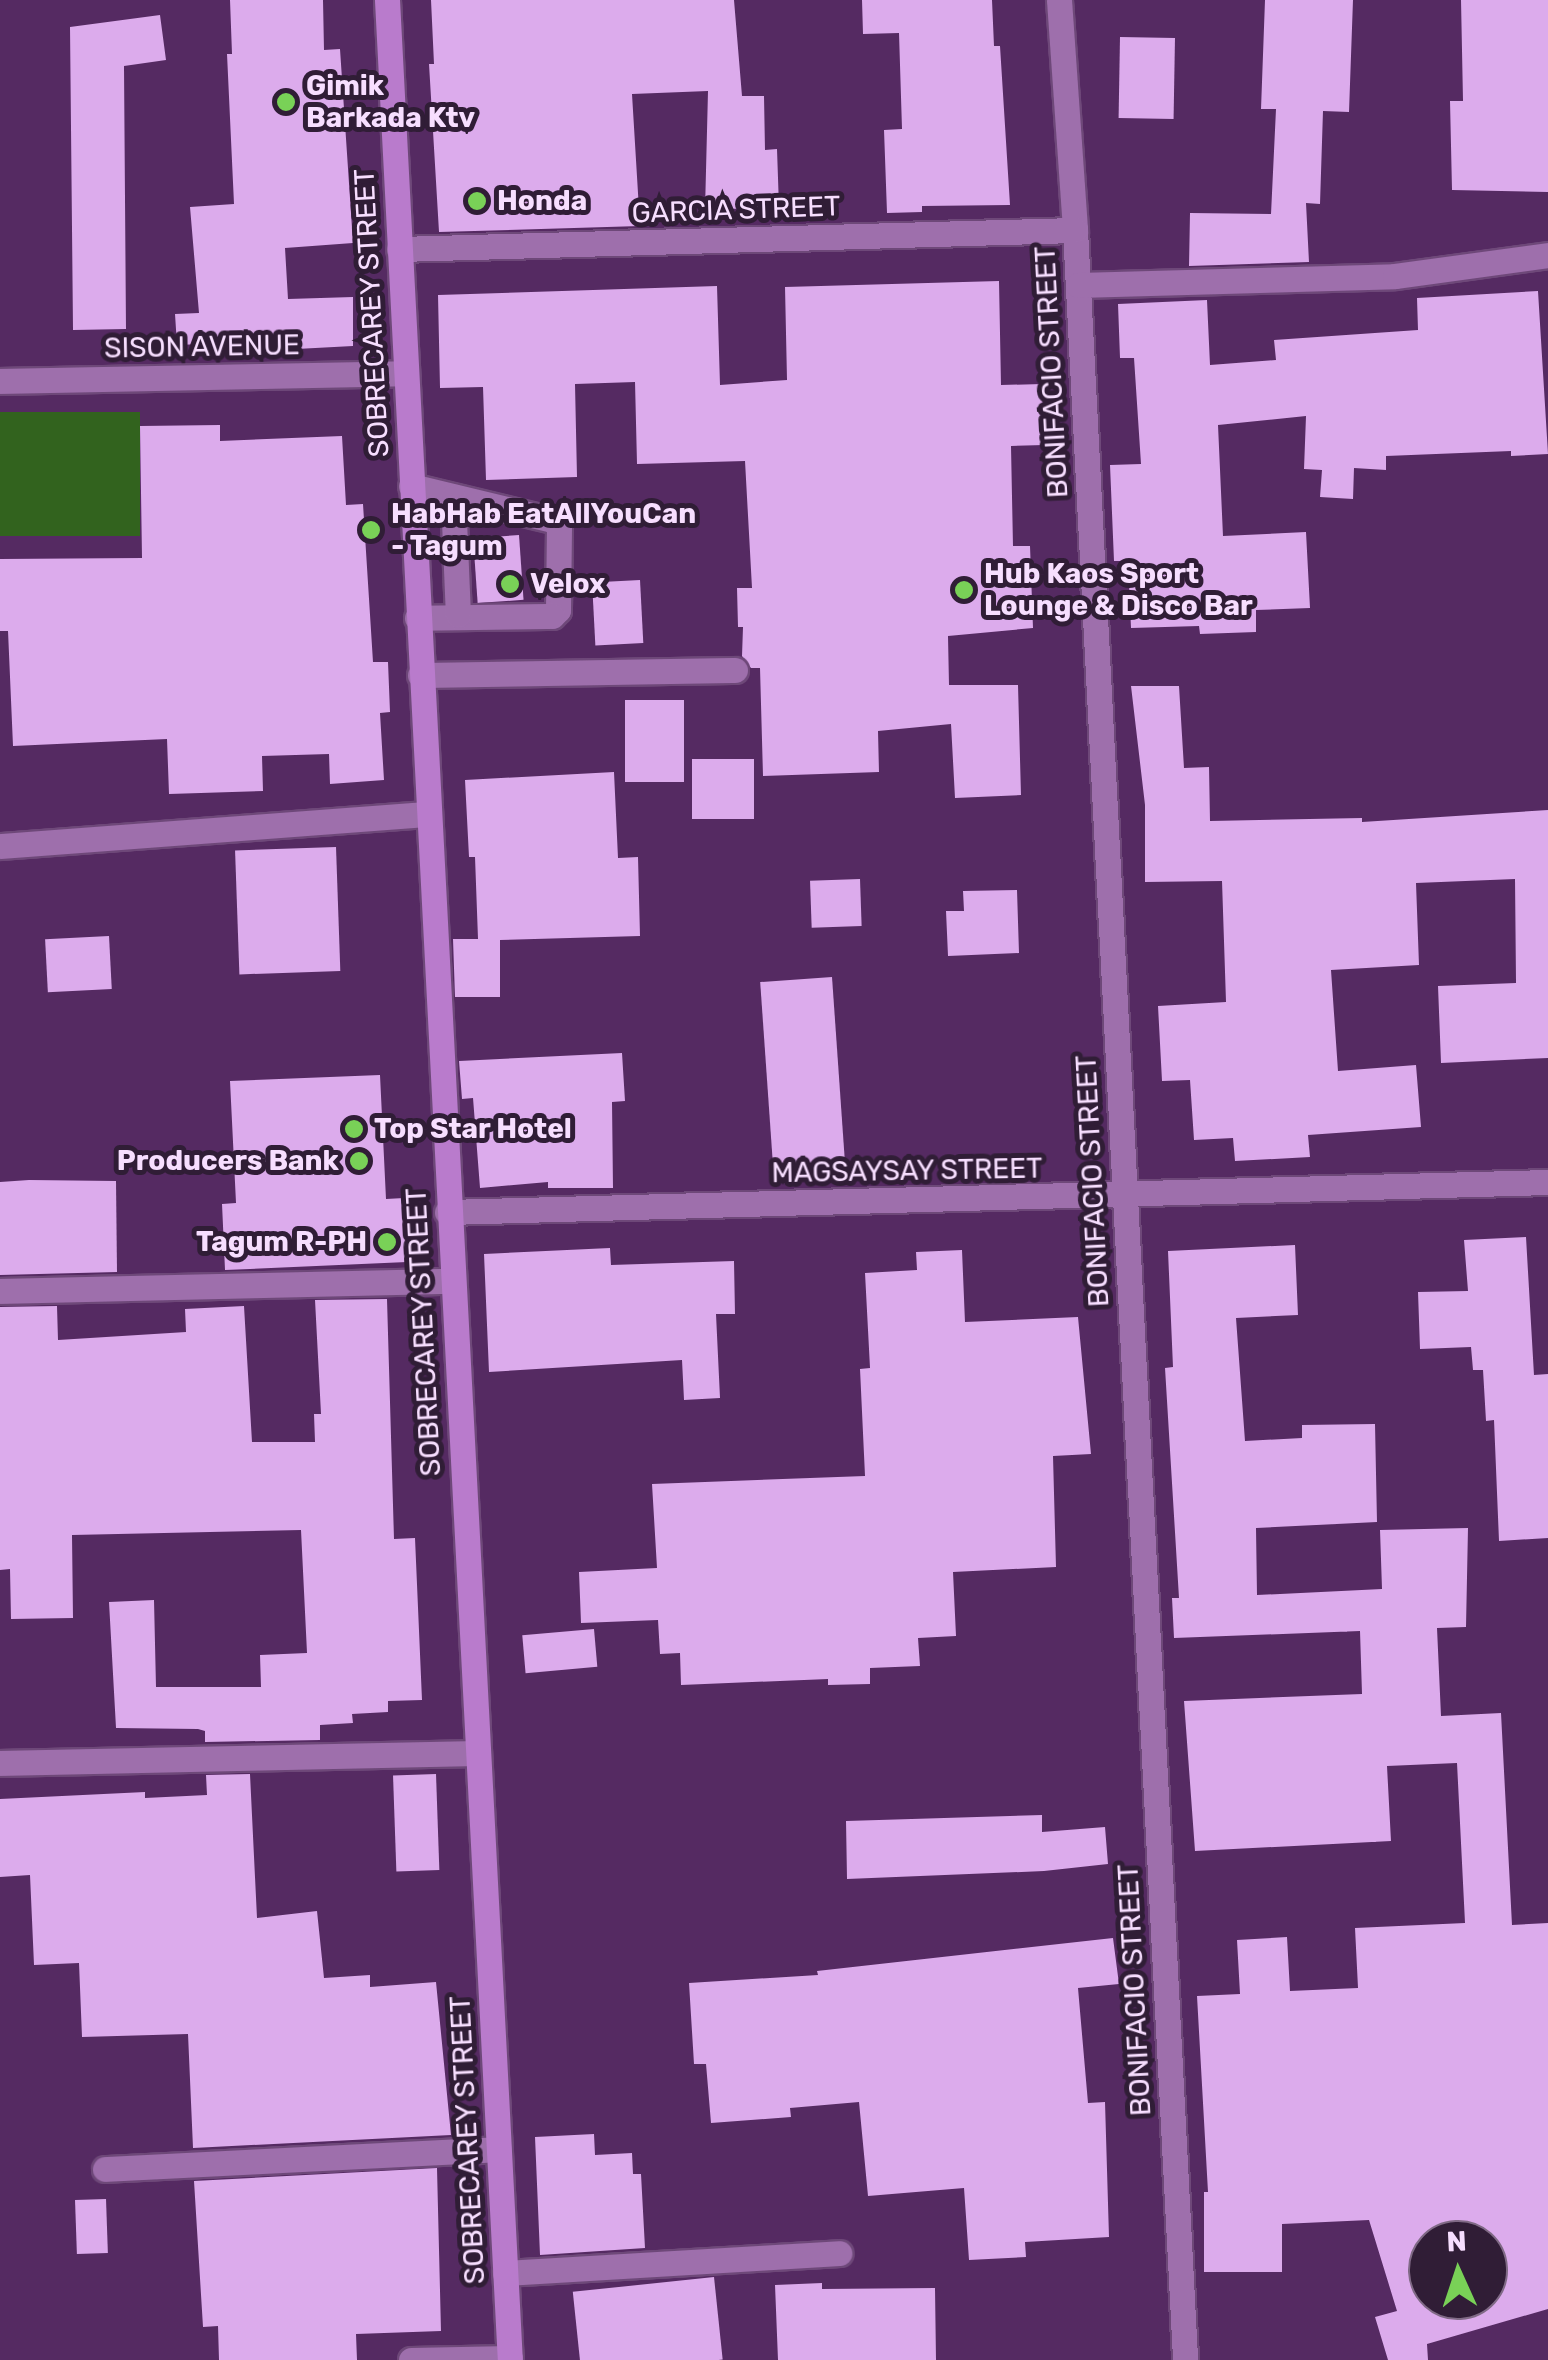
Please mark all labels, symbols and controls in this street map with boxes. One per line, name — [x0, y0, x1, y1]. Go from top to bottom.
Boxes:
place label: Gimik Barkada Ktv — [306, 69, 475, 135]
marker: Gimik Barkada Ktv — [275, 91, 297, 113]
street label: SOBRECAREY STREET — [348, 168, 396, 458]
place label: Honda — [497, 184, 587, 218]
marker: Honda — [466, 190, 488, 212]
street label: GARCIA STREET — [631, 190, 841, 230]
street label: BONIFACIO STREET — [1029, 245, 1075, 499]
street label: SISON AVENUE — [103, 328, 301, 366]
place label: HabHab EatAllYouCan - Tagum — [391, 497, 696, 563]
marker: HabHab EatAllYouCan - Tagum — [360, 519, 382, 541]
place label: Hub Kaos Sport Lounge & Disco Bar — [984, 557, 1253, 623]
place label: Velox — [530, 567, 606, 601]
marker: Velox — [499, 573, 521, 595]
marker: Hub Kaos Sport Lounge & Disco Bar — [953, 579, 975, 601]
street label: BONIFACIO STREET — [1070, 1054, 1116, 1308]
place label: Top Star Hotel — [374, 1112, 572, 1146]
marker: Top Star Hotel — [343, 1118, 365, 1140]
place label: Producers Bank — [117, 1144, 339, 1178]
marker: Producers Bank — [348, 1150, 370, 1172]
street label: MAGSAYSAY STREET — [771, 1152, 1043, 1190]
street label: SOBRECAREY STREET — [400, 1187, 448, 1477]
place label: Tagum R-PH — [196, 1225, 367, 1259]
marker: Tagum R-PH — [376, 1231, 398, 1253]
street label: BONIFACIO STREET — [1112, 1863, 1158, 2117]
street label: SOBRECAREY STREET — [444, 1995, 492, 2285]
north arrow — [1408, 2220, 1508, 2320]
text: N — [1446, 2225, 1467, 2259]

